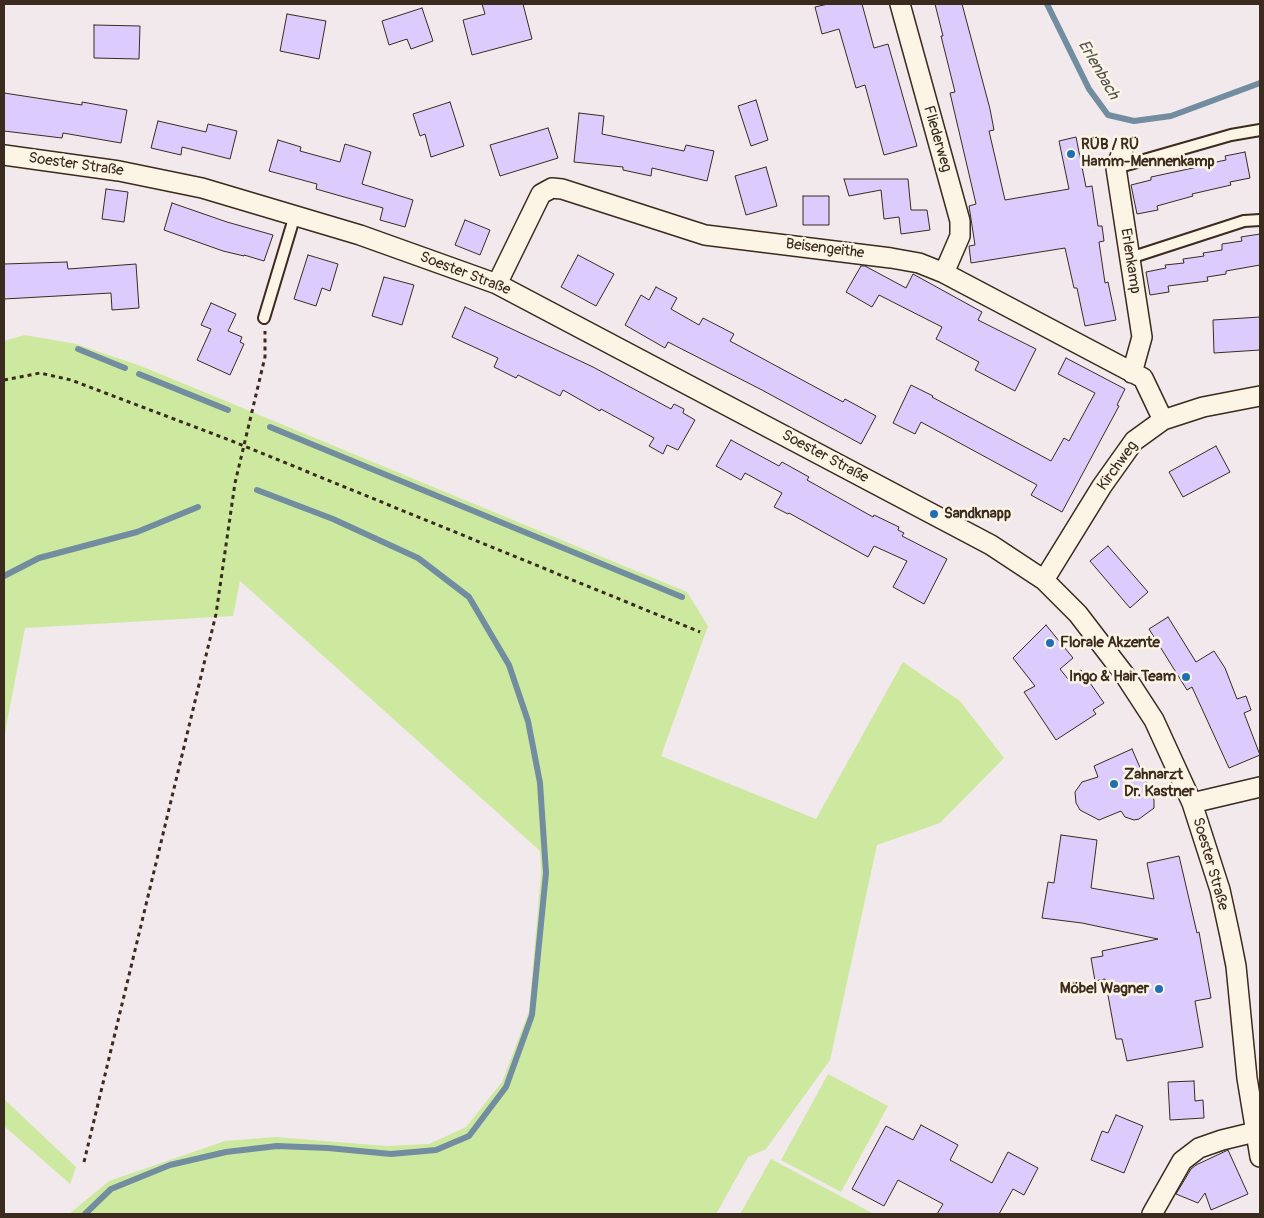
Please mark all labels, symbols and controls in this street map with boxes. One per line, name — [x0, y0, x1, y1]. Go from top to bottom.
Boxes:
water label: Erlenbach — [1073, 37, 1123, 103]
street label: Fliederweg — [919, 104, 955, 174]
place label: RÜB / RÜ Hamm-Mennenkamp — [1081, 136, 1215, 171]
marker: RÜB / RÜ Hamm-Mennenkamp — [1065, 148, 1077, 160]
street label: Soester Straße — [27, 149, 125, 181]
street label: Erlenkamp — [1116, 227, 1144, 295]
street label: Beisengeithe — [785, 235, 865, 263]
street label: Soester Straße — [417, 248, 513, 300]
street label: Soester Straße — [779, 427, 871, 487]
street label: Kirchweg — [1094, 438, 1142, 494]
place label: Sandknapp — [944, 505, 1011, 523]
marker: Sandknapp — [928, 508, 940, 520]
place label: Florale Akzente — [1060, 634, 1160, 652]
marker: Florale Akzente — [1044, 637, 1056, 649]
place label: Ingo & Hair Team — [1069, 668, 1176, 686]
marker: Ingo & Hair Team — [1180, 671, 1192, 683]
place label: Zahnarzt Dr. Kastner — [1124, 766, 1194, 801]
marker: Zahnarzt Dr. Kastner — [1108, 778, 1120, 790]
street label: Soester Straße — [1188, 816, 1232, 912]
place label: Möbel Wagner — [1060, 980, 1149, 998]
marker: Möbel Wagner — [1153, 983, 1165, 995]

